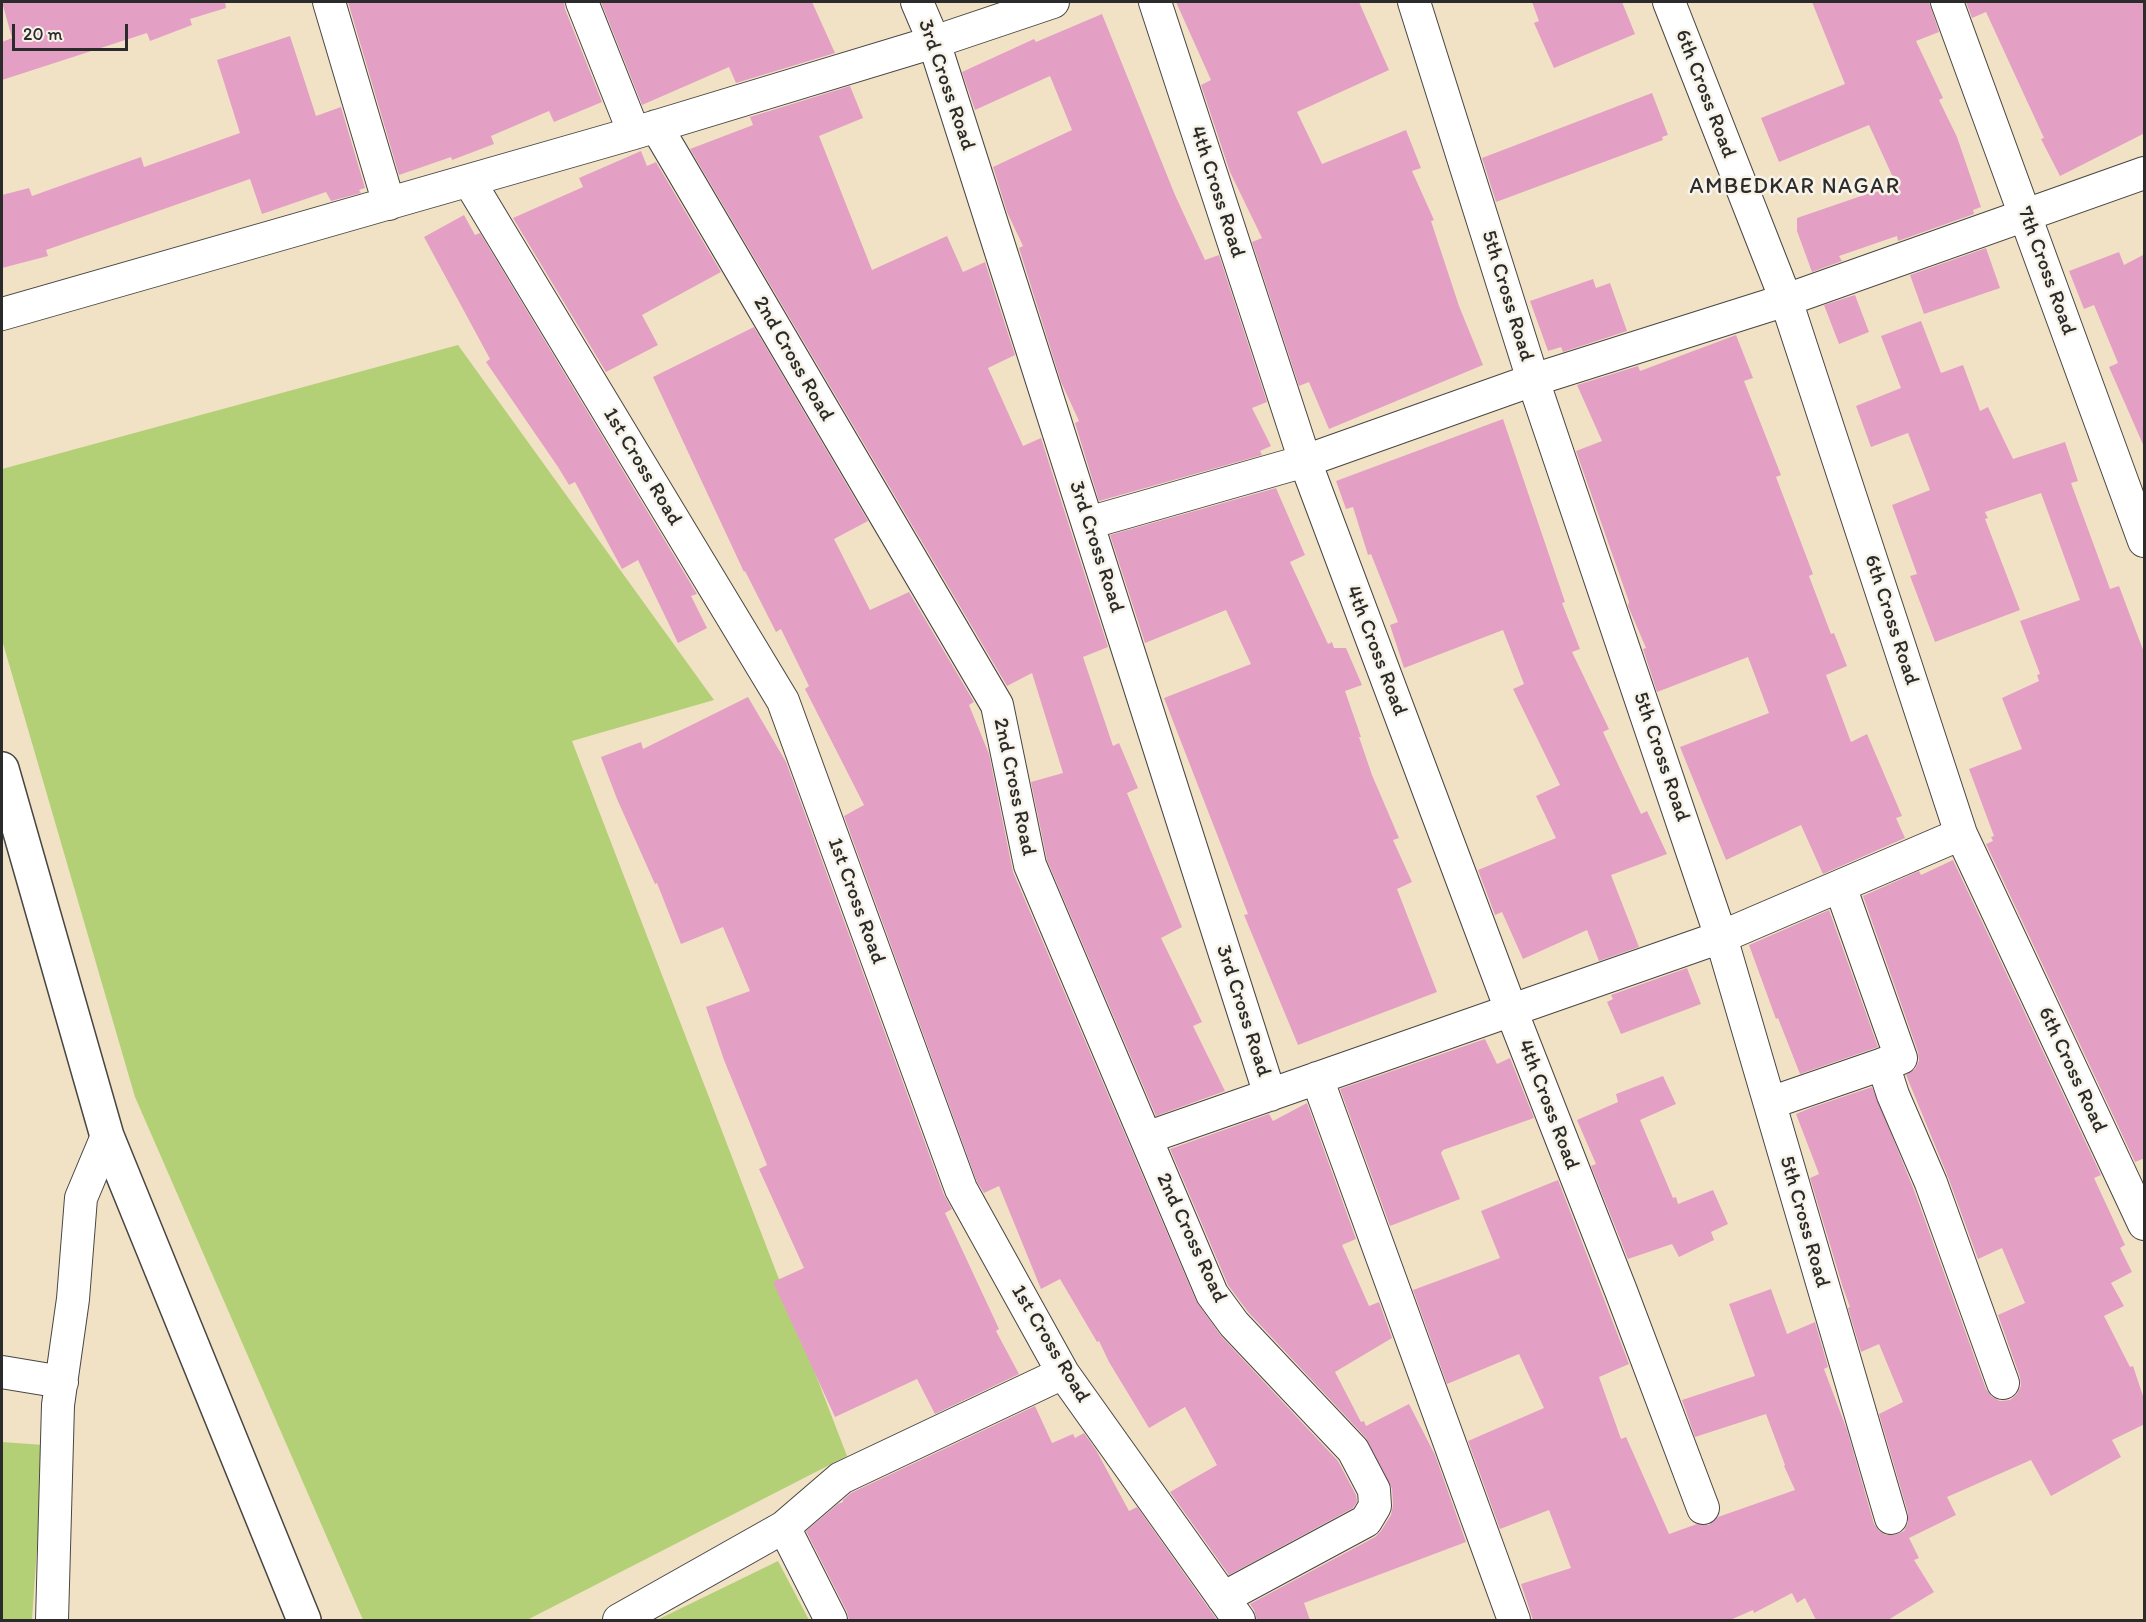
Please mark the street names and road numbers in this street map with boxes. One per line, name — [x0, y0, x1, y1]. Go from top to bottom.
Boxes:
street label: 3rd Cross Road — [912, 16, 980, 154]
street label: 6th Cross Road — [1669, 26, 1741, 162]
street label: 4th Cross Road — [1184, 123, 1250, 261]
street label: 7th Cross Road — [2011, 203, 2081, 339]
street label: 5th Cross Road — [1475, 228, 1539, 364]
street label: 2nd Cross Road — [747, 292, 839, 426]
street label: 1st Cross Road — [597, 404, 687, 530]
street label: 3rd Cross Road — [1063, 478, 1129, 616]
street label: 6th Cross Road — [1858, 552, 1924, 688]
street label: 4th Cross Road — [1340, 582, 1412, 720]
street label: 5th Cross Road — [1627, 689, 1695, 825]
street label: 2nd Cross Road — [987, 716, 1041, 858]
street label: 1st Cross Road — [821, 834, 891, 968]
street label: 3rd Cross Road — [1210, 942, 1276, 1080]
street label: 6th Cross Road — [2032, 1003, 2112, 1137]
street label: 4th Cross Road — [1512, 1036, 1584, 1174]
street label: 5th Cross Road — [1773, 1153, 1835, 1291]
street label: 2nd Cross Road — [1150, 1169, 1232, 1307]
street label: 1st Cross Road — [1005, 1281, 1095, 1407]

